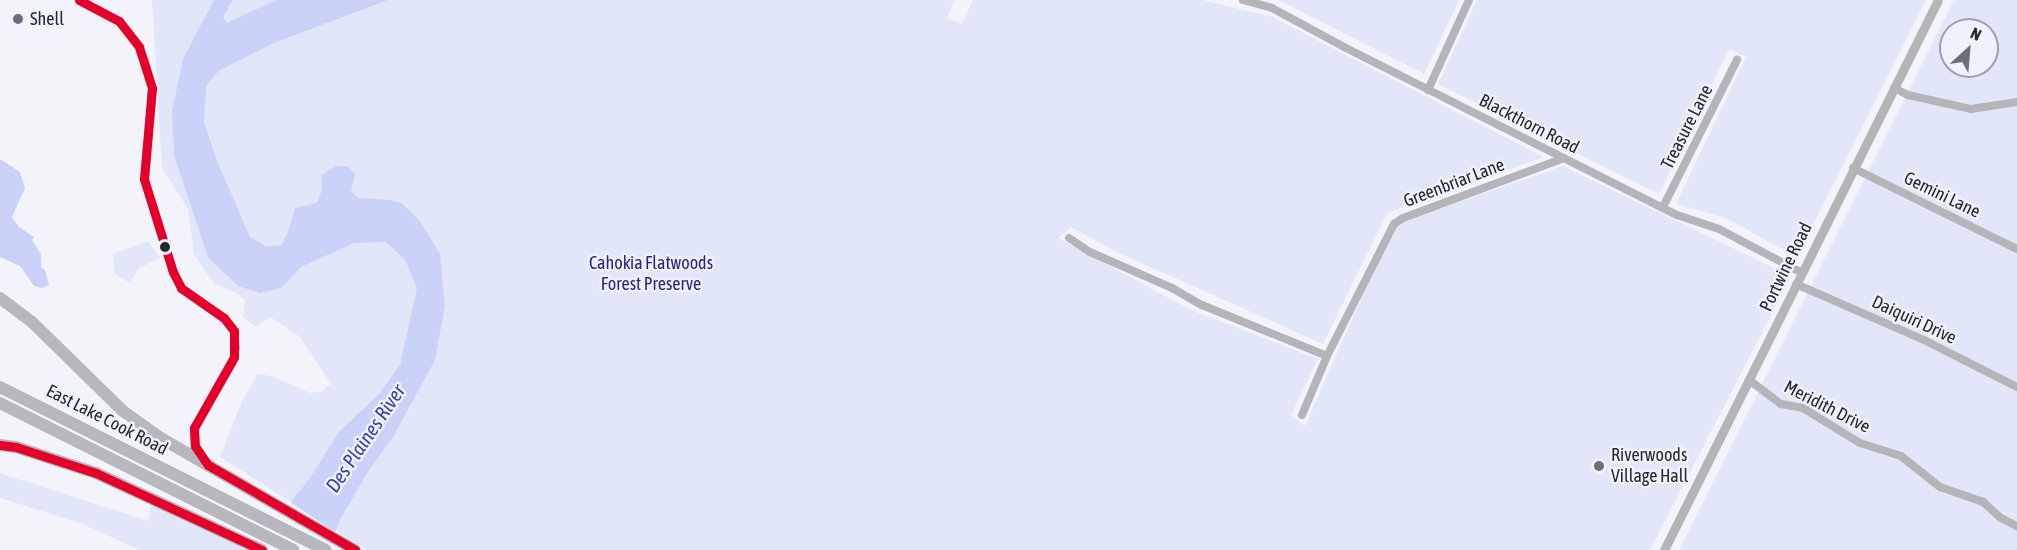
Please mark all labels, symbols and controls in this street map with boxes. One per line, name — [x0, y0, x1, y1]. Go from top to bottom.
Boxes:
place label: Shell — [30, 8, 64, 30]
marker: Shell — [11, 12, 25, 26]
north arrow — [1939, 18, 1999, 78]
text: N — [1968, 23, 1984, 44]
street label: Treasure Lane — [1657, 81, 1717, 173]
street label: Blackthorn Road — [1475, 90, 1583, 158]
street label: Greenbriar Lane — [1401, 154, 1507, 212]
street label: Gemini Lane — [1900, 167, 1984, 223]
street label: Portwine Road — [1755, 219, 1817, 315]
unlabelled marker — [159, 241, 171, 253]
park label: Cahokia Flatwoods Forest Preserve — [589, 253, 713, 296]
street label: Daiquiri Drive — [1868, 291, 1960, 349]
street label: Meridith Drive — [1780, 376, 1874, 438]
water label: Des Plaines River — [320, 379, 410, 497]
street label: East Lake Cook Road — [43, 380, 171, 460]
place label: Riverwoods Village Hall — [1611, 445, 1688, 488]
marker: Riverwoods Village Hall — [1592, 459, 1606, 473]

